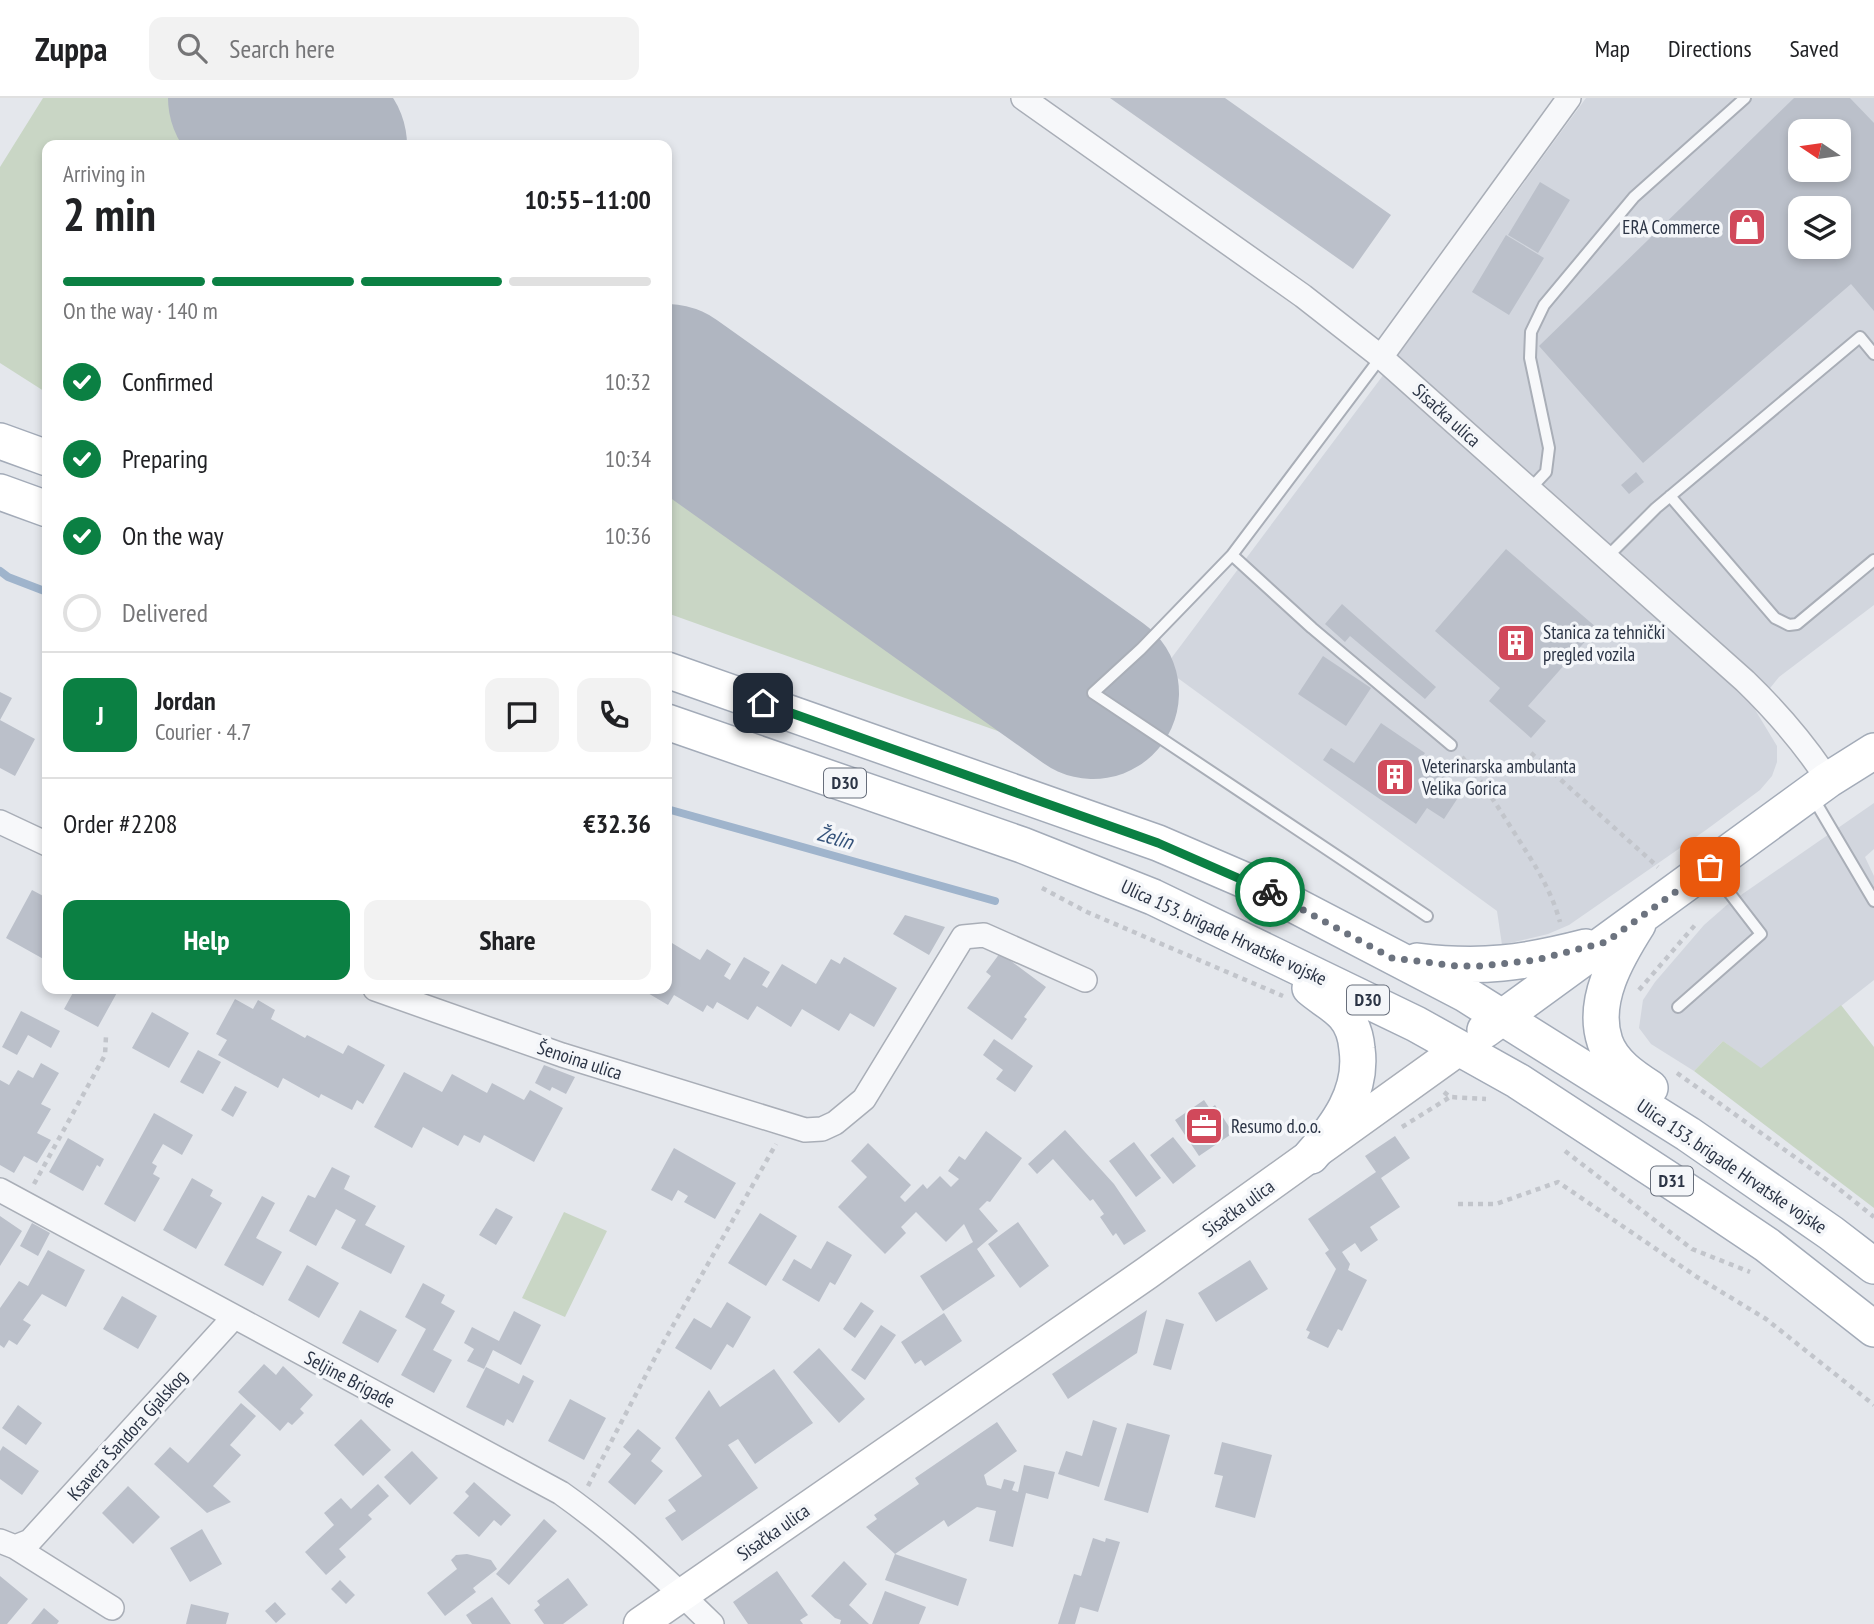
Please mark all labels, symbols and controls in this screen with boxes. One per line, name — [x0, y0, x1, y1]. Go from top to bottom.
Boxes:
search box — [149, 17, 639, 80]
text: Zuppa — [35, 27, 107, 70]
icon: search — [173, 29, 211, 67]
text: Search here — [229, 32, 335, 65]
text: Map — [1595, 33, 1630, 64]
text: Directions — [1668, 33, 1752, 64]
text: Saved — [1790, 33, 1839, 64]
north arrow — [1788, 119, 1852, 182]
map controls — [1788, 119, 1851, 259]
text: Arriving in — [63, 159, 145, 188]
text: 10:55–11:00 — [524, 183, 651, 216]
text: 2 min — [63, 184, 156, 244]
button: layers — [1788, 196, 1851, 259]
shop icon: ERA Commerce — [1726, 206, 1768, 248]
place label: ERA Commerce — [1622, 215, 1720, 239]
text: On the way · 140 m — [63, 296, 218, 325]
icon: check — [63, 363, 101, 401]
text: Confirmed — [122, 365, 213, 398]
text: 10:32 — [605, 367, 651, 396]
street label: Sisačka ulica — [1408, 378, 1486, 452]
icon: check — [63, 440, 101, 478]
text: Preparing — [122, 442, 208, 475]
text: 10:34 — [605, 444, 651, 473]
icon: check — [63, 517, 101, 555]
text: On the way — [122, 519, 224, 552]
text: 10:36 — [605, 521, 651, 550]
text: Delivered — [122, 596, 208, 629]
place label: Stanica za tehnički pregled vozila — [1543, 620, 1665, 666]
building icon: Stanica za tehnički pregled vozila — [1495, 622, 1537, 664]
pin — [733, 673, 793, 733]
button: chat — [485, 678, 559, 752]
button: phone — [577, 678, 651, 752]
text: Jordan — [155, 684, 216, 717]
icon: home — [744, 684, 782, 722]
text: J — [96, 699, 104, 732]
text: Courier · 4.7 — [155, 717, 251, 746]
place label: Veterinarska ambulanta Velika Gorica — [1421, 754, 1576, 800]
building icon: Veterinarska ambulanta Velika Gorica — [1374, 756, 1416, 798]
road number: D30 — [824, 768, 866, 798]
text: Order #2208 — [63, 807, 178, 840]
text: €32.36 — [583, 807, 651, 840]
water label: Želin — [814, 820, 858, 856]
pin — [1680, 837, 1740, 897]
icon: bag — [1691, 848, 1729, 886]
courier — [1235, 857, 1305, 927]
icon: bike — [1251, 873, 1289, 911]
street label: Ulica 153. brigade Hrvatske vojske — [1117, 874, 1331, 990]
button: Help — [63, 900, 350, 980]
button: Share — [364, 900, 651, 980]
road number: D30 — [1347, 986, 1389, 1015]
street label: Šenoina ulica — [535, 1035, 625, 1085]
street label: Ulica 153. brigade Hrvatske vojske — [1632, 1093, 1832, 1239]
office icon: Resumo d.o.o. — [1183, 1105, 1225, 1147]
place label: Resumo d.o.o. — [1231, 1114, 1321, 1138]
road number: D31 — [1651, 1166, 1693, 1196]
street label: Sisačka ulica — [1197, 1174, 1279, 1242]
street label: Seljine Brigade — [301, 1345, 399, 1413]
street label: Ksavera Šandora Gjalskog — [62, 1365, 192, 1505]
street label: Sisačka ulica — [732, 1498, 814, 1566]

